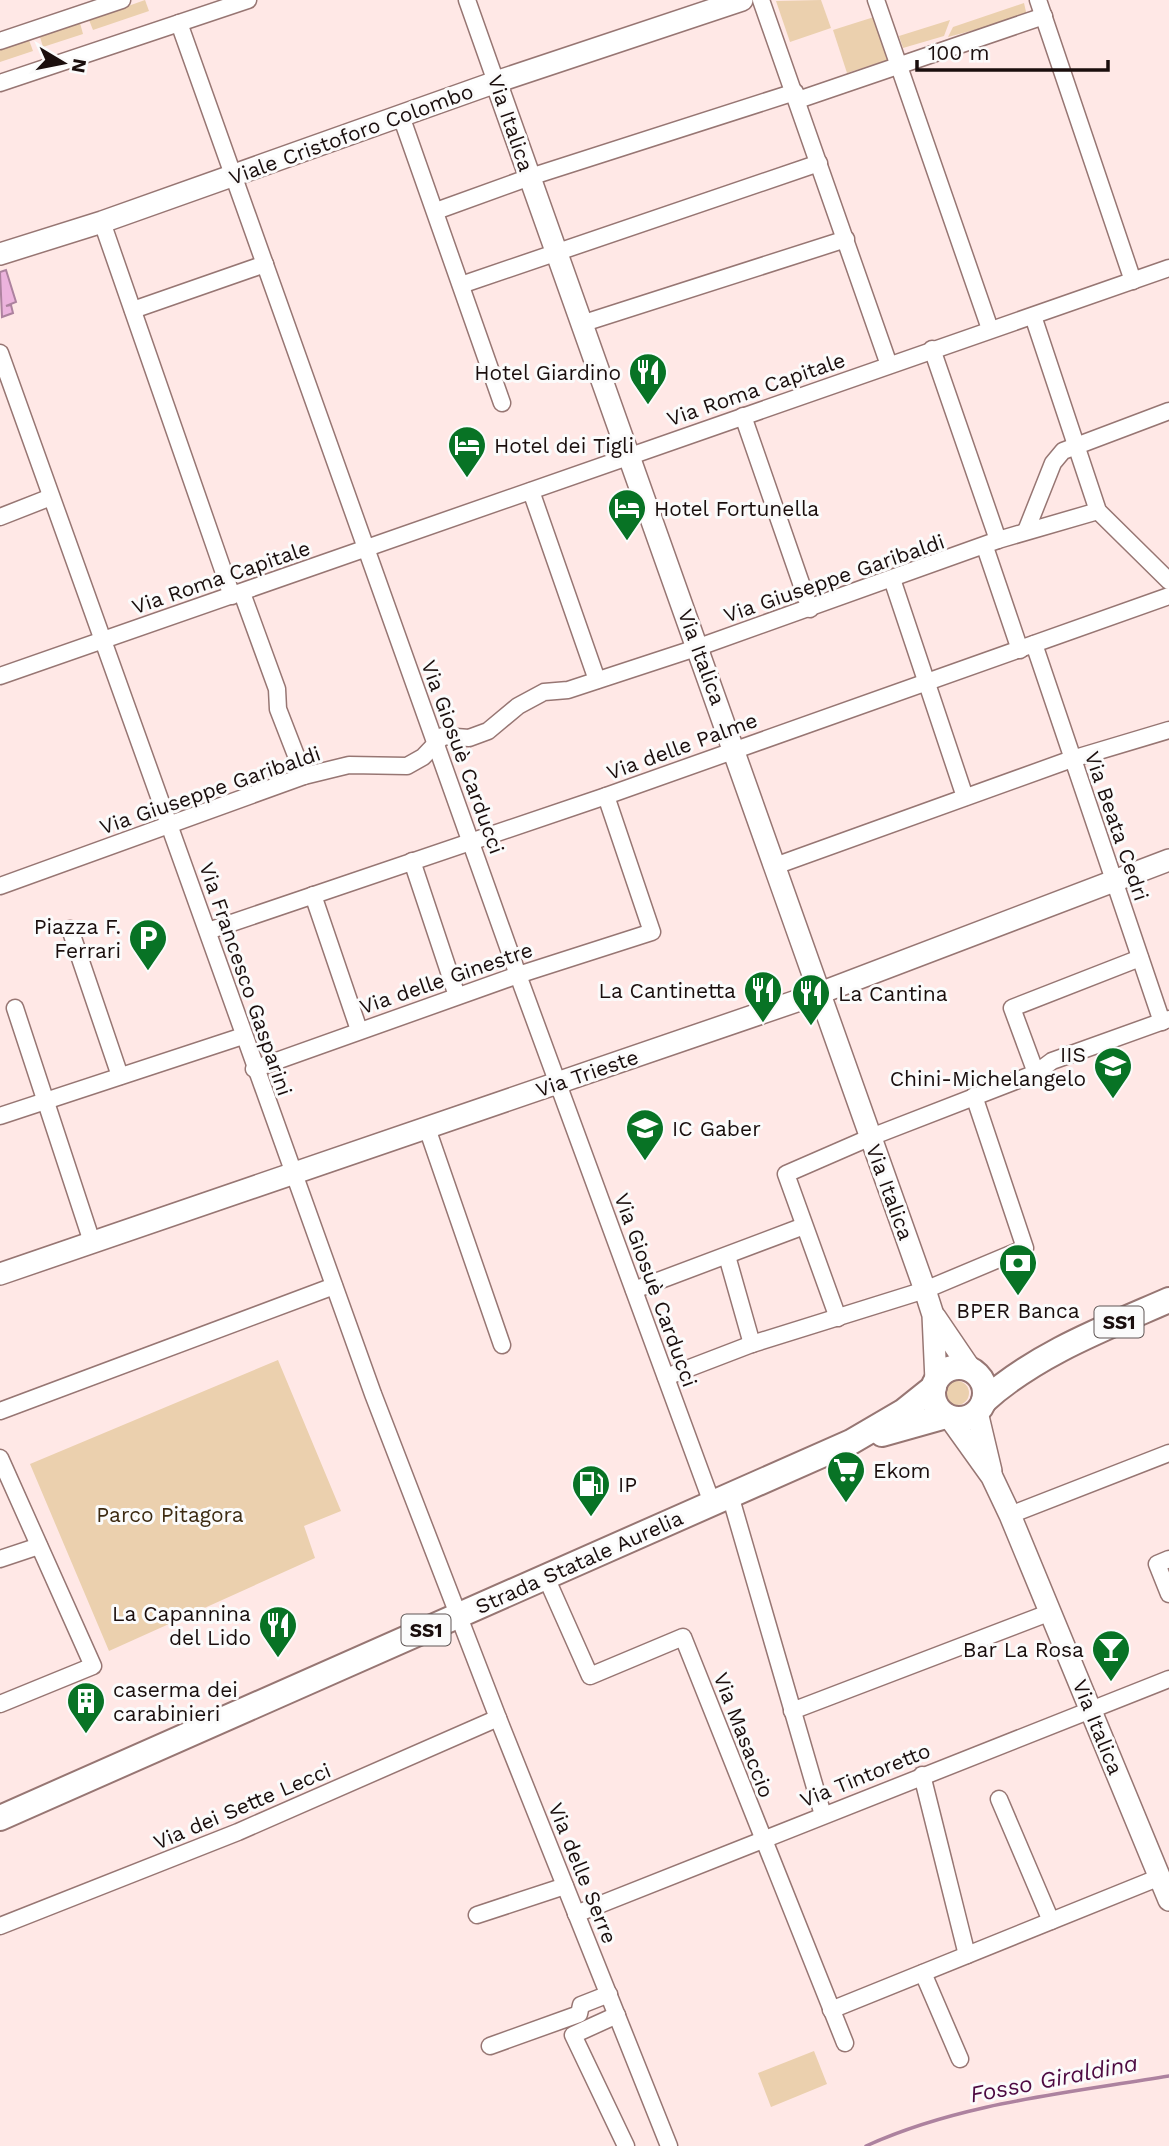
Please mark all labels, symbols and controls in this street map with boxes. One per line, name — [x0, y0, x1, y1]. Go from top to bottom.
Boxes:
north arrow — [28, 28, 98, 98]
scale bar — [917, 28, 1108, 72]
text: 100 m — [928, 40, 990, 65]
text: N — [67, 57, 92, 75]
street label: Via Italica — [483, 71, 539, 175]
street label: Viale Cristoforo Colombo — [226, 78, 476, 190]
street label: Via Roma Capitale — [664, 347, 848, 431]
restaurant icon: Hotel Giardino — [627, 351, 669, 406]
place label: Hotel Giardino — [474, 360, 621, 385]
hotel icon: Hotel dei Tigli — [446, 424, 488, 479]
place label: Hotel dei Tigli — [494, 433, 634, 458]
hotel icon: Hotel Fortunella — [606, 487, 648, 542]
place label: Hotel Fortunella — [654, 496, 819, 521]
street label: Via Giuseppe Garibaldi — [720, 528, 948, 628]
street label: Via Roma Capitale — [129, 535, 313, 619]
street label: Via Italica — [673, 606, 731, 709]
street label: Via Giosuè Carducci — [416, 657, 510, 857]
street label: Via delle Palme — [603, 707, 761, 785]
street label: Via Giuseppe Garibaldi — [96, 740, 324, 840]
street label: Via Beata Cedri — [1080, 748, 1154, 904]
street label: Via Francesco Gasparini — [194, 859, 298, 1099]
place label: Piazza F. Ferrari — [34, 914, 121, 963]
parking icon: Piazza F. Ferrari — [127, 917, 169, 972]
street label: Via delle Ginestre — [356, 937, 536, 1019]
restaurant icon: La Cantinetta — [742, 969, 784, 1024]
restaurant icon: La Cantina — [790, 972, 832, 1027]
place label: La Cantinetta — [598, 978, 736, 1003]
place label: La Cantina — [838, 981, 948, 1006]
place label: IIS Chini-Michelangelo — [890, 1042, 1086, 1091]
street label: Via Trieste — [532, 1044, 642, 1102]
school or university icon: IIS Chini-Michelangelo — [1092, 1045, 1134, 1100]
school or university icon: IC Gaber — [624, 1107, 666, 1162]
place label: IC Gaber — [672, 1116, 761, 1141]
street label: Via Italica — [861, 1141, 919, 1244]
street label: Via Giosuè Carducci — [609, 1190, 703, 1390]
bank icon: BPER Banca — [997, 1242, 1039, 1297]
place label: BPER Banca — [956, 1298, 1080, 1323]
road number: SS1 — [1094, 1306, 1144, 1338]
supermarket icon: Ekom — [825, 1449, 867, 1504]
place label: Ekom — [873, 1458, 931, 1483]
fuel station icon: IP — [570, 1463, 612, 1518]
place label: IP — [618, 1472, 637, 1497]
park label: Parco Pitagora — [96, 1502, 244, 1527]
street label: Strada Statale Aurelia — [471, 1505, 687, 1619]
place label: La Capannina del Lido — [112, 1601, 251, 1650]
restaurant icon: La Capannina del Lido — [257, 1604, 299, 1659]
road number: SS1 — [402, 1614, 450, 1646]
bar icon: Bar La Rosa — [1090, 1628, 1132, 1683]
place label: Bar La Rosa — [963, 1637, 1084, 1662]
street label: Via Masaccio — [709, 1669, 779, 1801]
street label: Via Italica — [1068, 1676, 1128, 1778]
place label: caserma dei carabinieri — [113, 1677, 238, 1726]
building icon: caserma dei carabinieri — [65, 1680, 107, 1735]
street label: Via Tintoretto — [796, 1738, 934, 1812]
street label: Via dei Sette Lecci — [150, 1757, 334, 1855]
street label: Via delle Serre — [543, 1799, 623, 1947]
water label: Fosso Giraldina — [968, 2049, 1140, 2109]

